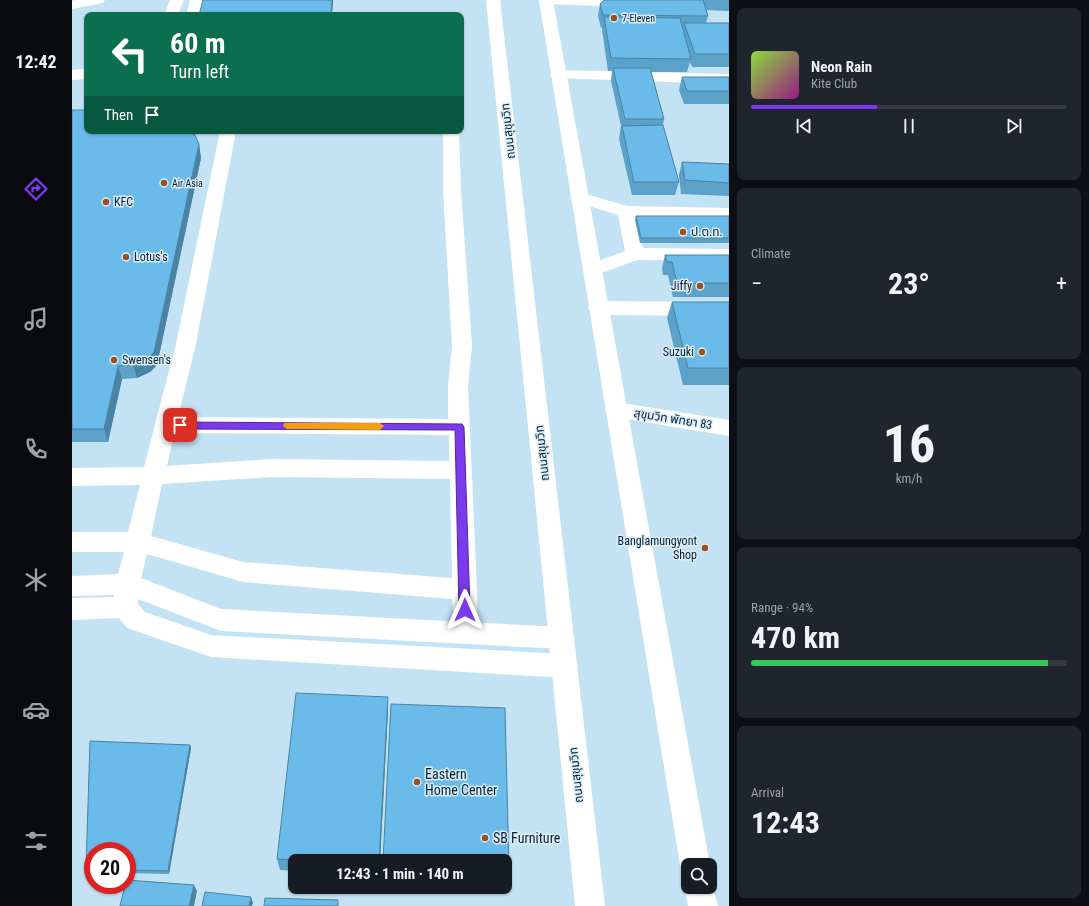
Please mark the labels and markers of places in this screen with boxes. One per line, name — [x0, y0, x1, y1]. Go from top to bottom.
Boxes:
marker: 7-Eleven — [609, 13, 619, 23]
place label: 7-Eleven — [622, 13, 655, 24]
marker: Air Asia — [159, 178, 169, 188]
place label: Air Asia — [172, 178, 203, 189]
place label: KFC — [114, 195, 133, 209]
marker: KFC — [101, 197, 111, 207]
place label: ป.ต.ท. — [691, 225, 723, 239]
marker: ป.ต.ท. — [678, 227, 688, 237]
place label: Lotus's — [134, 250, 168, 264]
marker: Lotus's — [121, 252, 131, 262]
place label: Jiffy — [671, 279, 692, 293]
marker: Jiffy — [695, 281, 705, 291]
place label: Suzuki — [663, 345, 694, 359]
marker: Suzuki — [697, 347, 707, 357]
place label: Swensen's — [122, 353, 171, 367]
marker: Swensen's — [109, 355, 119, 365]
pin — [163, 408, 197, 442]
place label: Banglamungyont Shop — [618, 534, 697, 562]
marker: Banglamungyont Shop — [700, 543, 710, 553]
place label: Eastern Home Center — [425, 766, 497, 798]
marker: Eastern Home Center — [412, 777, 422, 787]
place label: SB Furniture — [493, 830, 561, 846]
marker: SB Furniture — [480, 833, 490, 843]

